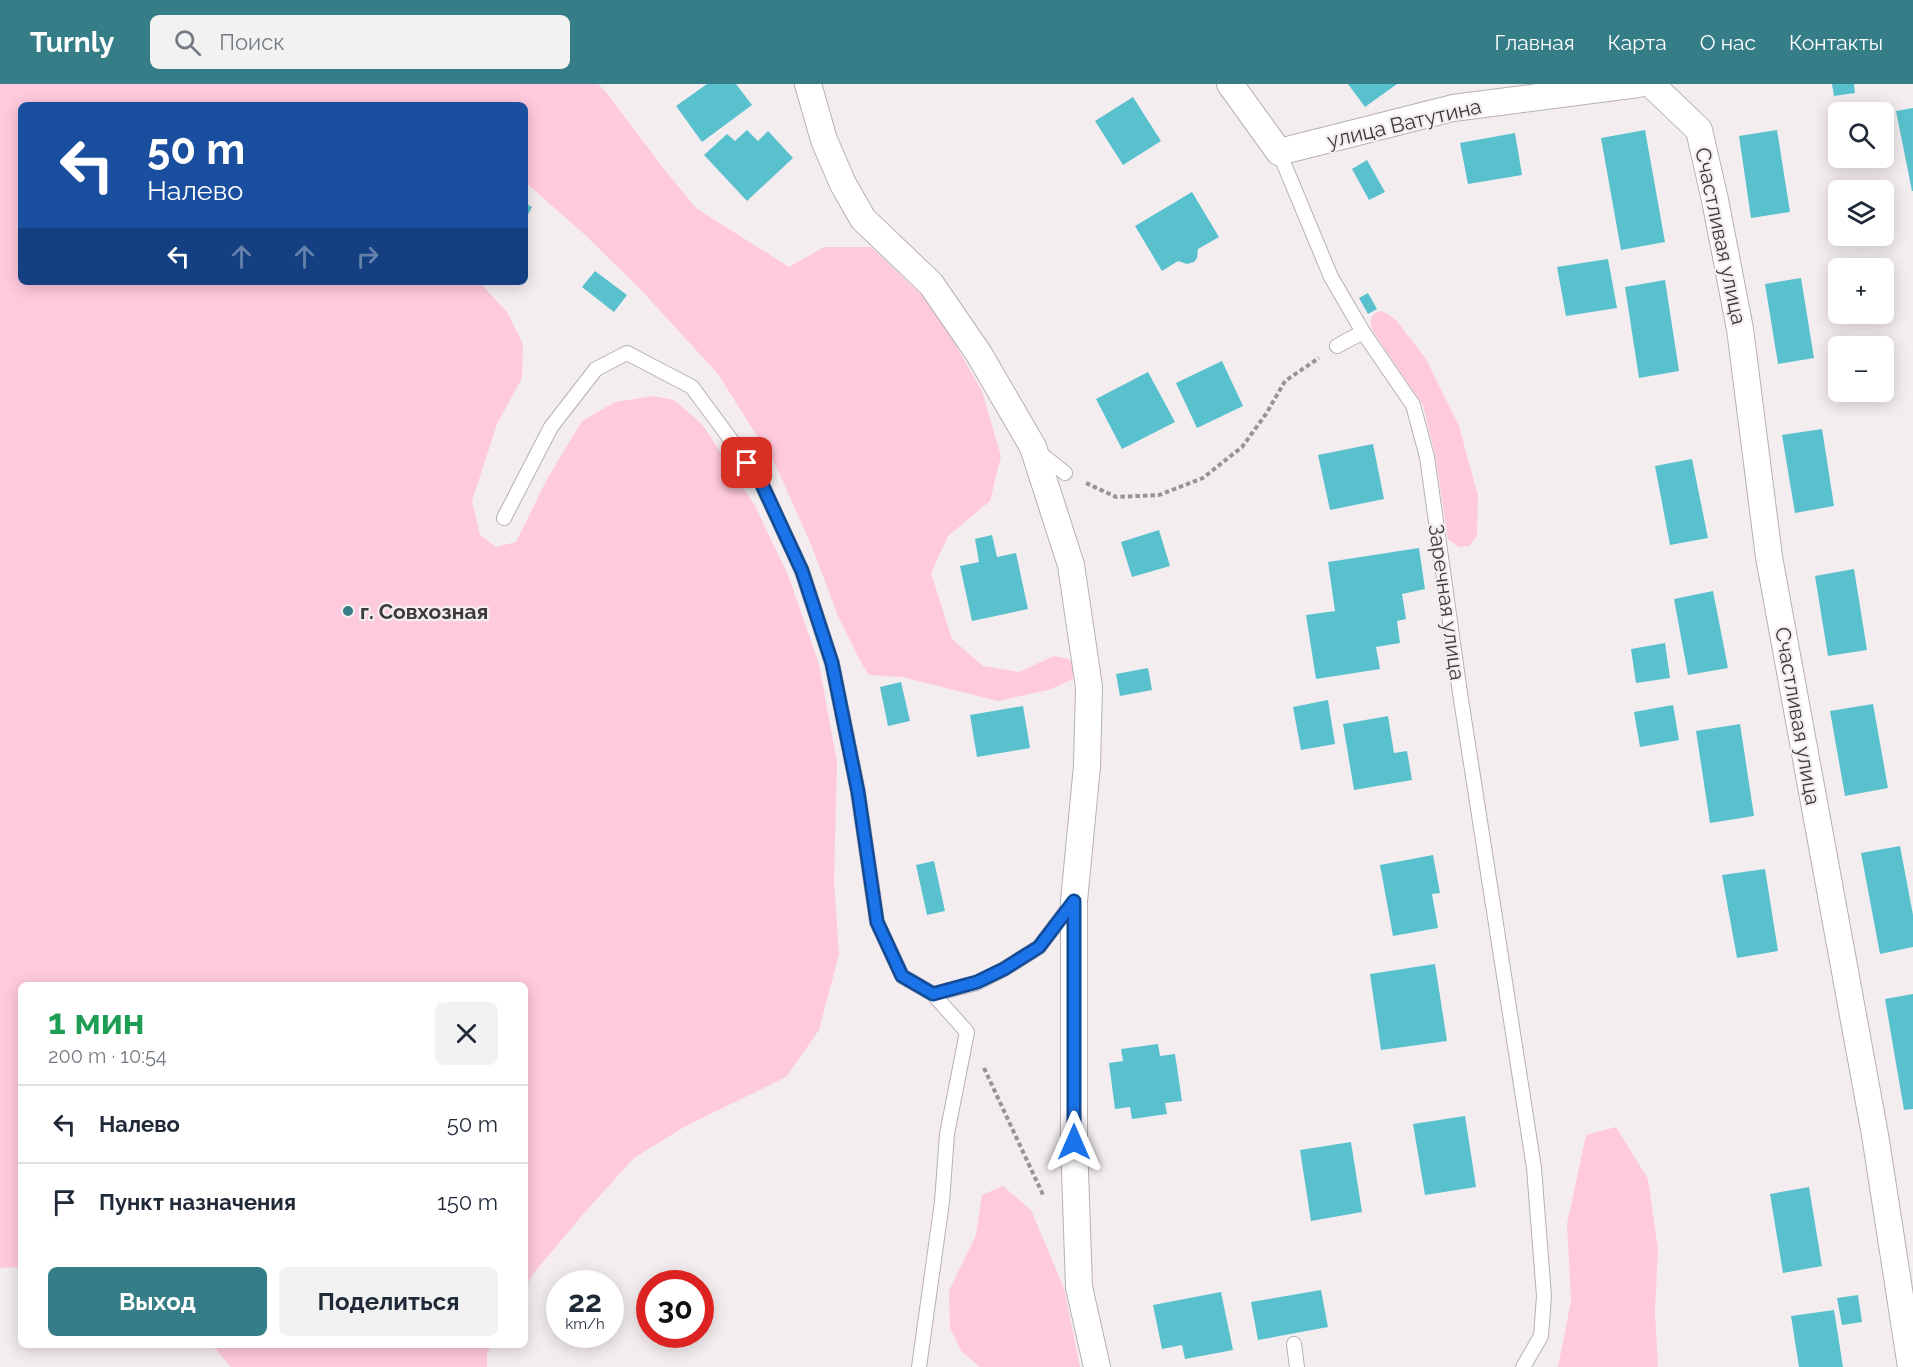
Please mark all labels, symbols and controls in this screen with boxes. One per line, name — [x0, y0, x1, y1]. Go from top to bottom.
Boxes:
search box — [150, 15, 570, 69]
text: Turnly — [30, 26, 114, 59]
icon: search — [171, 26, 204, 59]
text: Поиск — [219, 29, 285, 55]
text: Главная — [1495, 30, 1575, 55]
text: Карта — [1608, 30, 1667, 55]
text: О нас — [1700, 30, 1756, 55]
text: Контакты — [1789, 30, 1883, 55]
street label: улица Ватутина — [1324, 93, 1484, 153]
map controls — [1828, 102, 1894, 402]
button: search — [1828, 102, 1894, 168]
text: 50 m — [147, 125, 245, 174]
icon: left — [48, 126, 126, 204]
street label: Счастливая улица — [1690, 145, 1752, 327]
text: Налево — [147, 175, 243, 206]
button: layers — [1828, 180, 1894, 246]
icon: left — [162, 240, 195, 273]
icon: ahead — [225, 240, 258, 273]
icon: ahead — [288, 240, 321, 273]
icon: right — [351, 240, 384, 273]
button: + — [1828, 258, 1894, 324]
button: − — [1828, 336, 1894, 402]
pin — [721, 437, 772, 488]
icon: arrive — [730, 446, 763, 479]
street label: Заречная улица — [1424, 522, 1470, 682]
place label: г. Совхозная — [360, 599, 488, 624]
marker: г. Совхозная — [341, 604, 355, 618]
street label: Счастливая улица — [1770, 625, 1826, 807]
text: 1 мин — [48, 1000, 144, 1042]
button: close — [435, 1002, 498, 1065]
text: 200 m · 10:54 — [48, 1044, 167, 1068]
icon: left — [48, 1108, 81, 1141]
position arrow — [1042, 1110, 1106, 1174]
text: Налево — [99, 1111, 180, 1137]
text: 50 m — [447, 1111, 498, 1137]
icon: arrive — [48, 1186, 81, 1219]
text: Пункт назначения — [99, 1189, 296, 1215]
text: 150 m — [437, 1189, 498, 1215]
button: Выход — [48, 1267, 267, 1336]
button: Поделиться — [279, 1267, 498, 1336]
speed limit sign: 30 — [636, 1270, 714, 1348]
text: 22 — [568, 1284, 602, 1319]
text: km/h — [565, 1315, 605, 1333]

